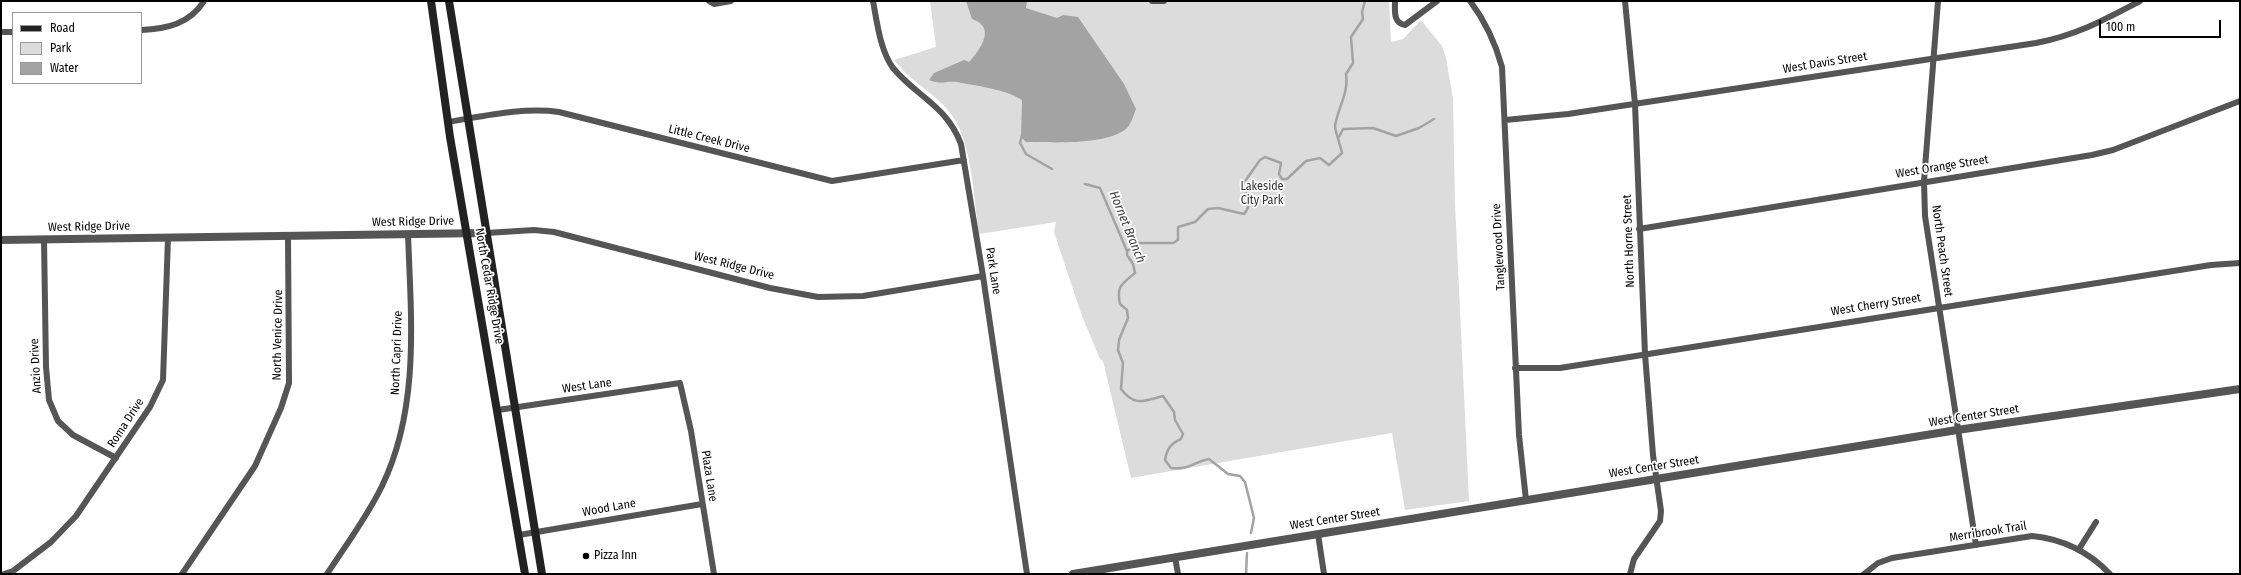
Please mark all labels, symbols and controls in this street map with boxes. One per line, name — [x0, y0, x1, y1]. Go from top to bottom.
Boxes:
legend — [12, 12, 142, 84]
scale bar — [2101, 12, 2223, 38]
text: 100 m — [2106, 20, 2135, 34]
text: Road — [50, 21, 75, 35]
text: Park — [50, 41, 71, 55]
street label: West Davis Street — [1782, 49, 1868, 77]
text: Water — [50, 61, 78, 75]
street label: Little Creek Drive — [667, 122, 751, 156]
street label: West Orange Street — [1894, 153, 1990, 181]
park label: Lakeside City Park — [1240, 180, 1284, 208]
water label: Hornet Branch — [1105, 189, 1149, 265]
street label: North Horne Street — [1620, 194, 1638, 288]
street label: Tanglewood Drive — [1490, 203, 1508, 291]
street label: North Peach Street — [1928, 204, 1956, 298]
street label: West Ridge Drive — [372, 214, 454, 230]
street label: West Ridge Drive — [48, 219, 130, 235]
street label: North Cedar Ridge Drive — [472, 227, 506, 345]
street label: Park Lane — [982, 246, 1004, 296]
street label: West Ridge Drive — [692, 249, 776, 283]
street label: North Venice Drive — [270, 289, 286, 381]
street label: West Cherry Street — [1830, 291, 1922, 319]
street label: North Capri Drive — [388, 311, 406, 395]
street label: Anzio Drive — [27, 338, 45, 394]
street label: West Lane — [561, 375, 613, 397]
street label: Roma Drive — [105, 396, 147, 450]
street label: West Center Street — [1928, 402, 2020, 430]
street label: Plaza Lane — [698, 449, 720, 503]
street label: West Center Street — [1608, 453, 1700, 481]
street label: Wood Lane — [581, 496, 637, 520]
street label: West Center Street — [1289, 505, 1381, 533]
street label: Merribrook Trail — [1948, 519, 2028, 545]
place label: Pizza Inn — [594, 549, 637, 563]
marker: Pizza Inn — [581, 551, 591, 561]

